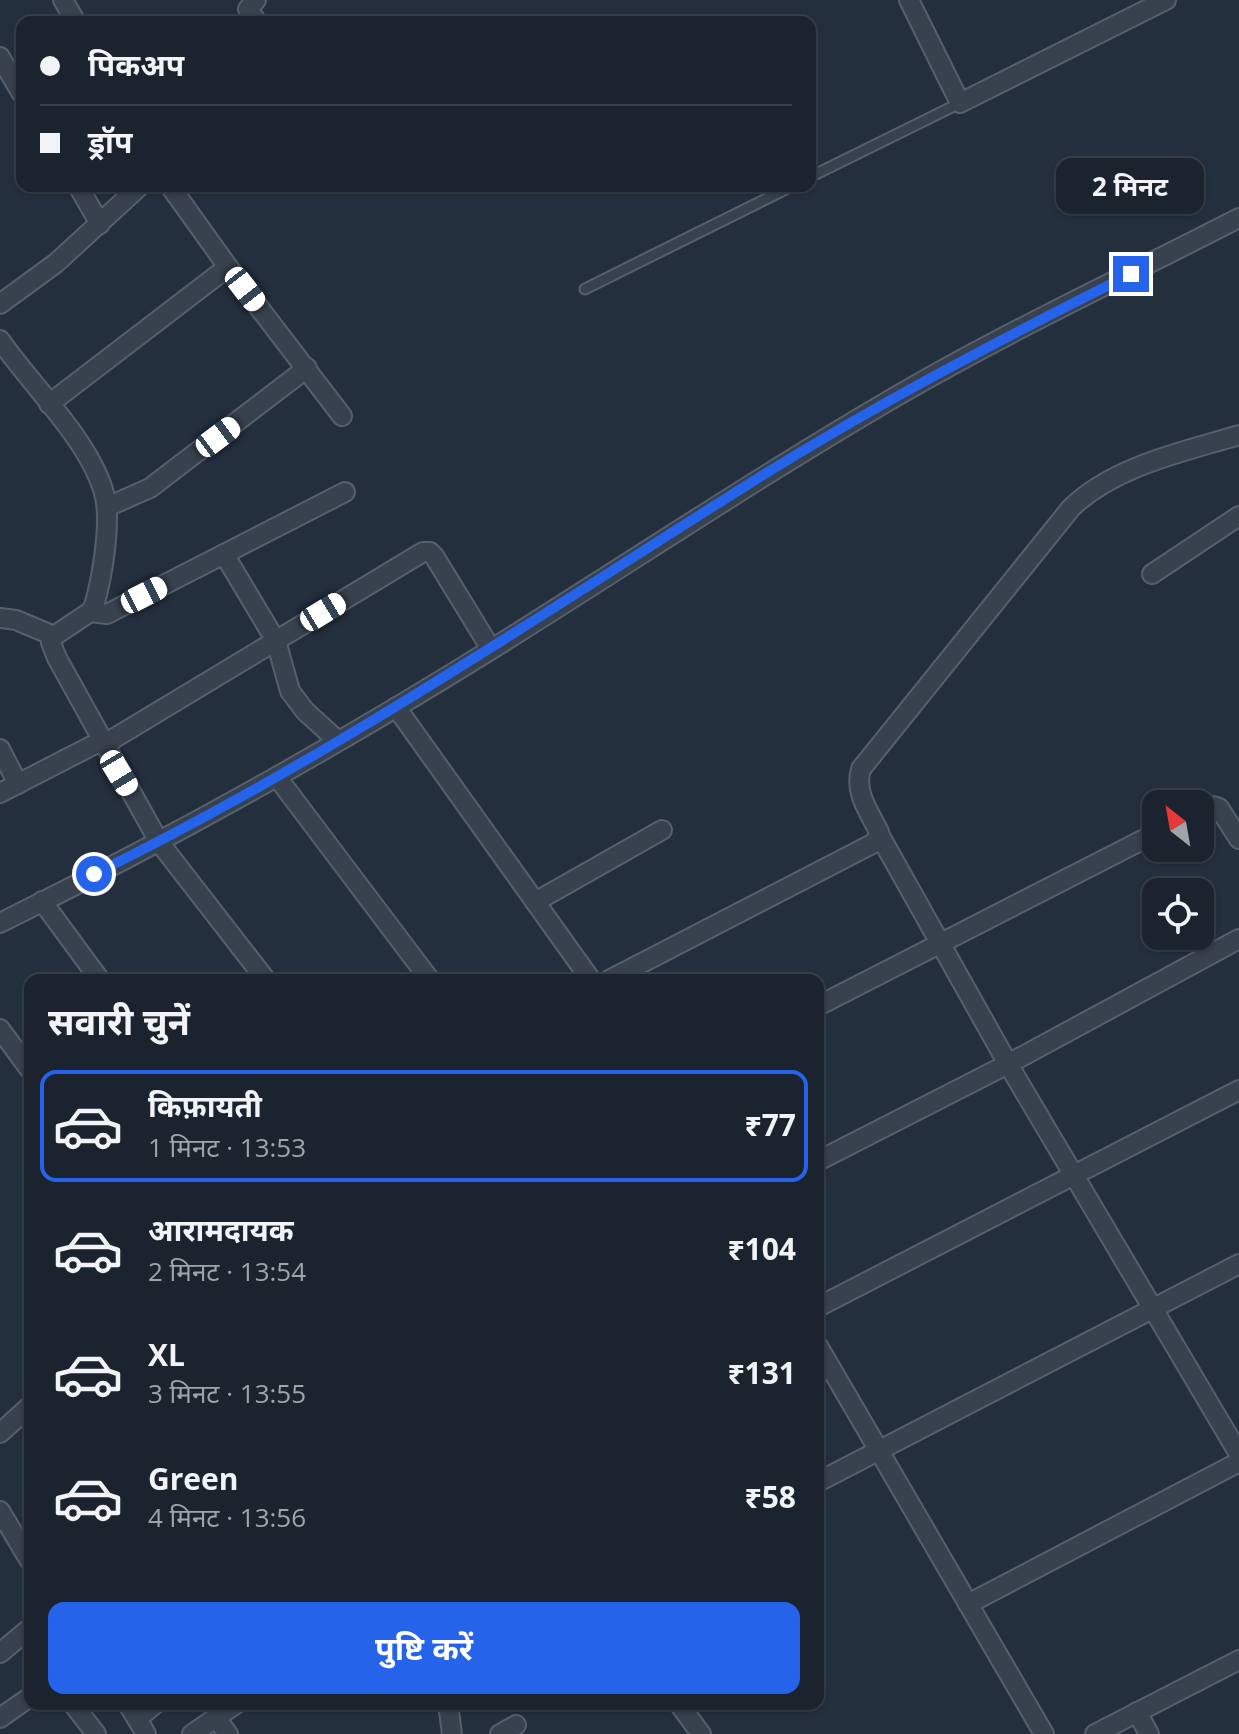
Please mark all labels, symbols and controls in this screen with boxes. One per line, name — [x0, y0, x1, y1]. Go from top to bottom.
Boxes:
text: पिकअप — [88, 44, 184, 85]
text: ड्रॉप — [88, 121, 132, 162]
callout: 2 मिनट — [1057, 158, 1205, 214]
text: 2 मिनट — [1092, 168, 1168, 204]
route end — [1113, 256, 1149, 292]
car — [221, 263, 269, 315]
car — [192, 413, 244, 461]
car — [117, 573, 171, 617]
car — [296, 589, 350, 635]
car — [96, 746, 142, 800]
north arrow — [1142, 790, 1214, 862]
map controls — [1142, 790, 1214, 950]
route start — [76, 856, 112, 892]
button: locate — [1142, 878, 1214, 950]
text: सवारी चुनें — [48, 997, 190, 1046]
text: किफ़ायती — [148, 1085, 262, 1126]
icon: car — [52, 1090, 124, 1162]
text: ₹77 — [745, 1104, 796, 1145]
text: 1 मिनट · 13:53 — [148, 1129, 306, 1165]
text: आरामदायक — [148, 1209, 294, 1250]
icon: car — [52, 1214, 124, 1286]
text: ₹104 — [727, 1228, 796, 1269]
text: 2 मिनट · 13:54 — [148, 1253, 306, 1289]
text: XL — [148, 1334, 185, 1375]
icon: car — [52, 1338, 124, 1410]
text: ₹131 — [727, 1352, 796, 1393]
text: 3 मिनट · 13:55 — [148, 1375, 306, 1411]
text: Green — [148, 1458, 239, 1499]
icon: car — [52, 1462, 124, 1534]
text: ₹58 — [745, 1476, 796, 1517]
text: 4 मिनट · 13:56 — [148, 1499, 306, 1535]
button: पुष्टि करें — [48, 1602, 800, 1694]

